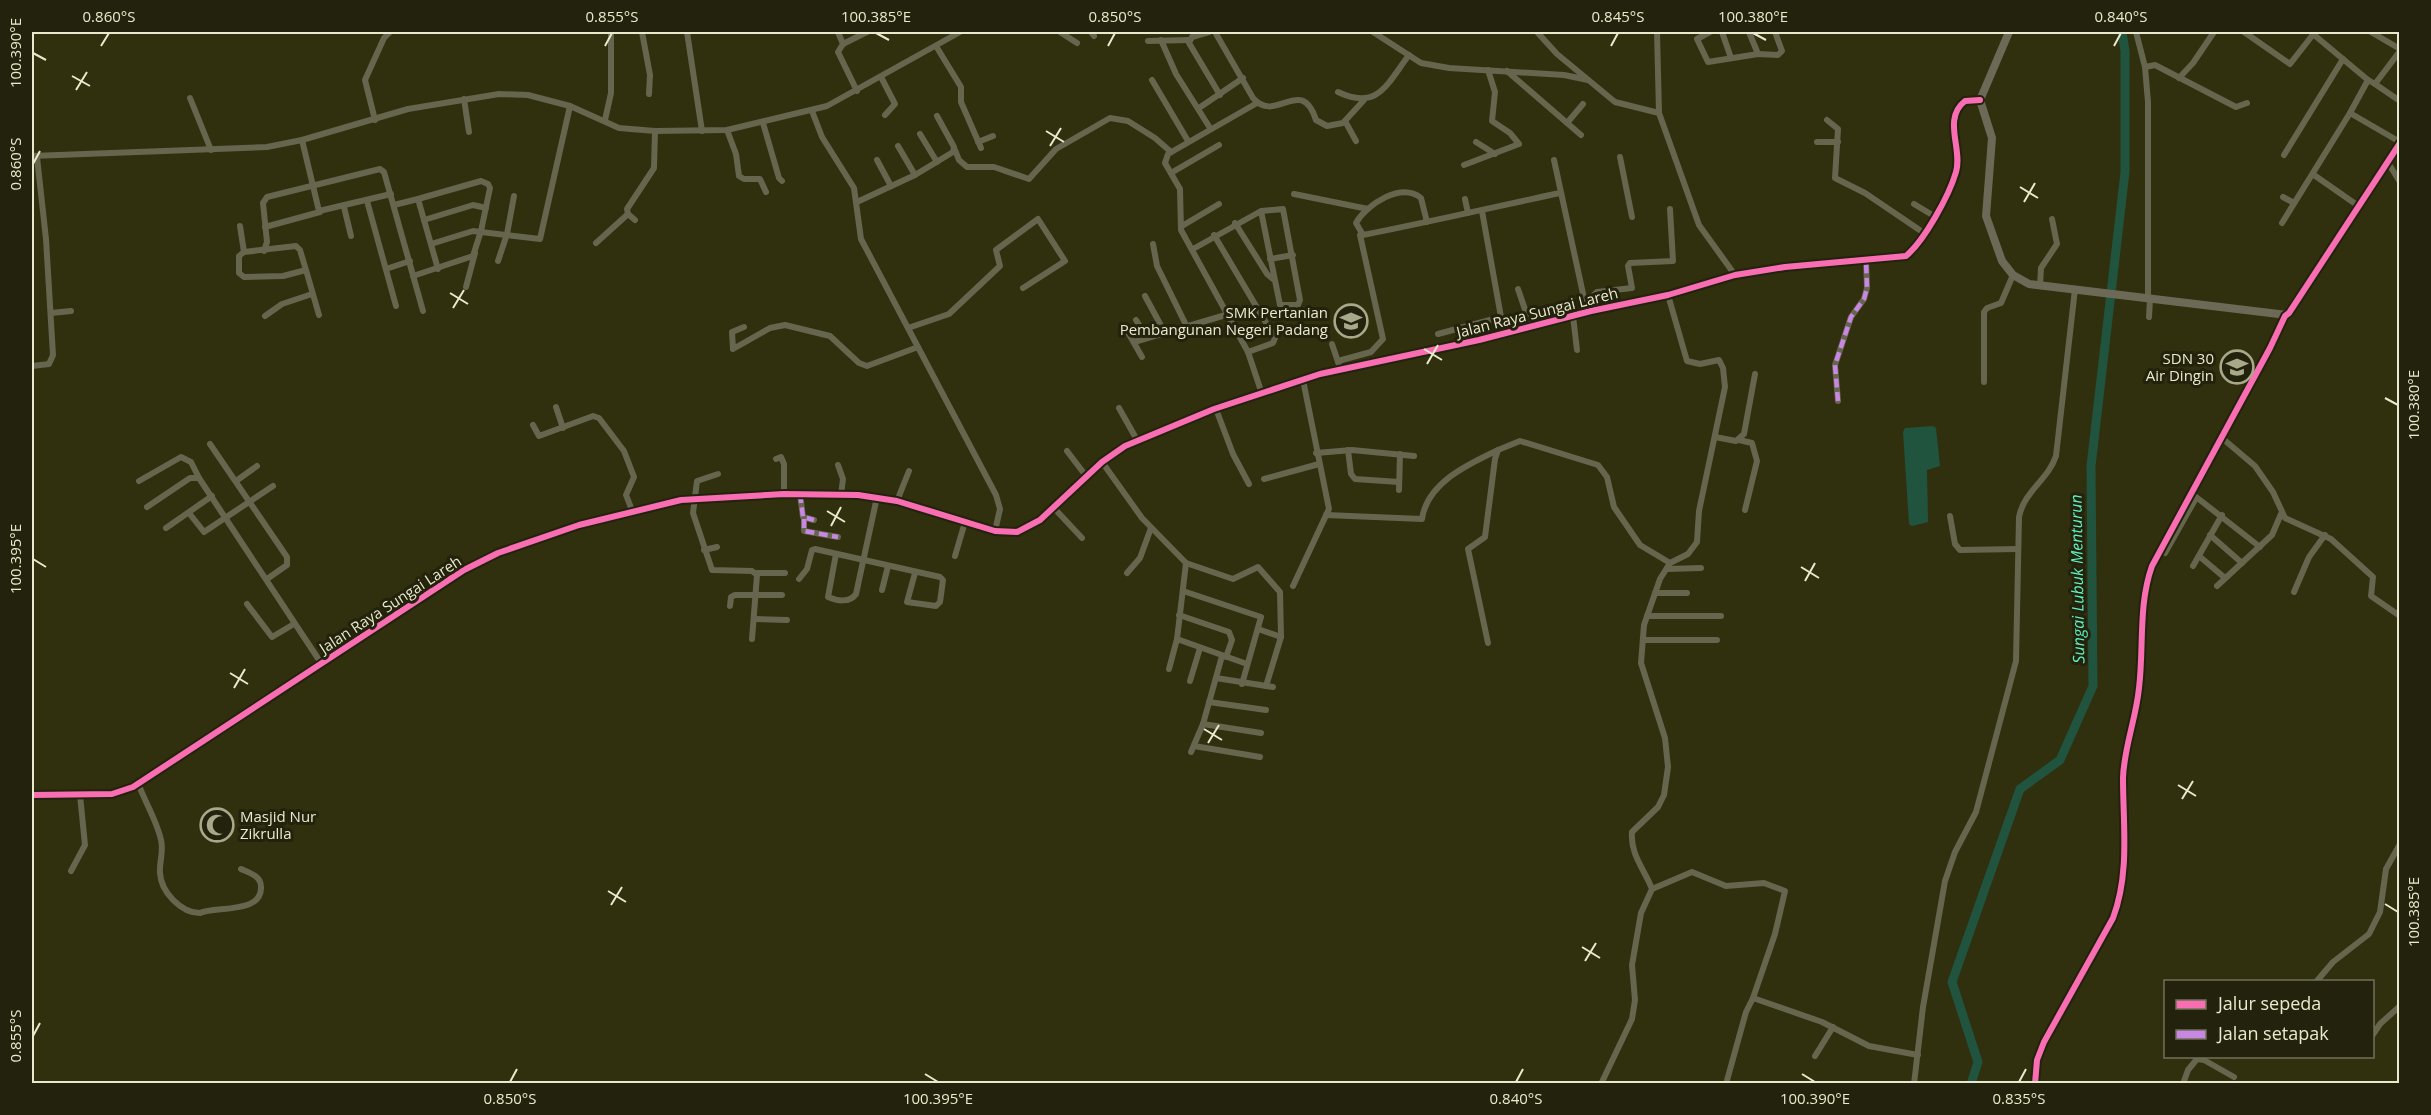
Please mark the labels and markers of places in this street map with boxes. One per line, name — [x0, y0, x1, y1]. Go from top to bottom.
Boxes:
place label: SMK Pertanian Pembangunan Negeri Padang — [1120, 302, 1328, 339]
school or university icon: SMK Pertanian Pembangunan Negeri Padang — [1333, 303, 1369, 339]
place label: SDN 30 Air Dingin — [2146, 348, 2214, 385]
school or university icon: SDN 30 Air Dingin — [2219, 349, 2255, 385]
place label: Masjid Nur Zikrulla — [240, 806, 316, 843]
mosque icon: Masjid Nur Zikrulla — [199, 807, 235, 843]

